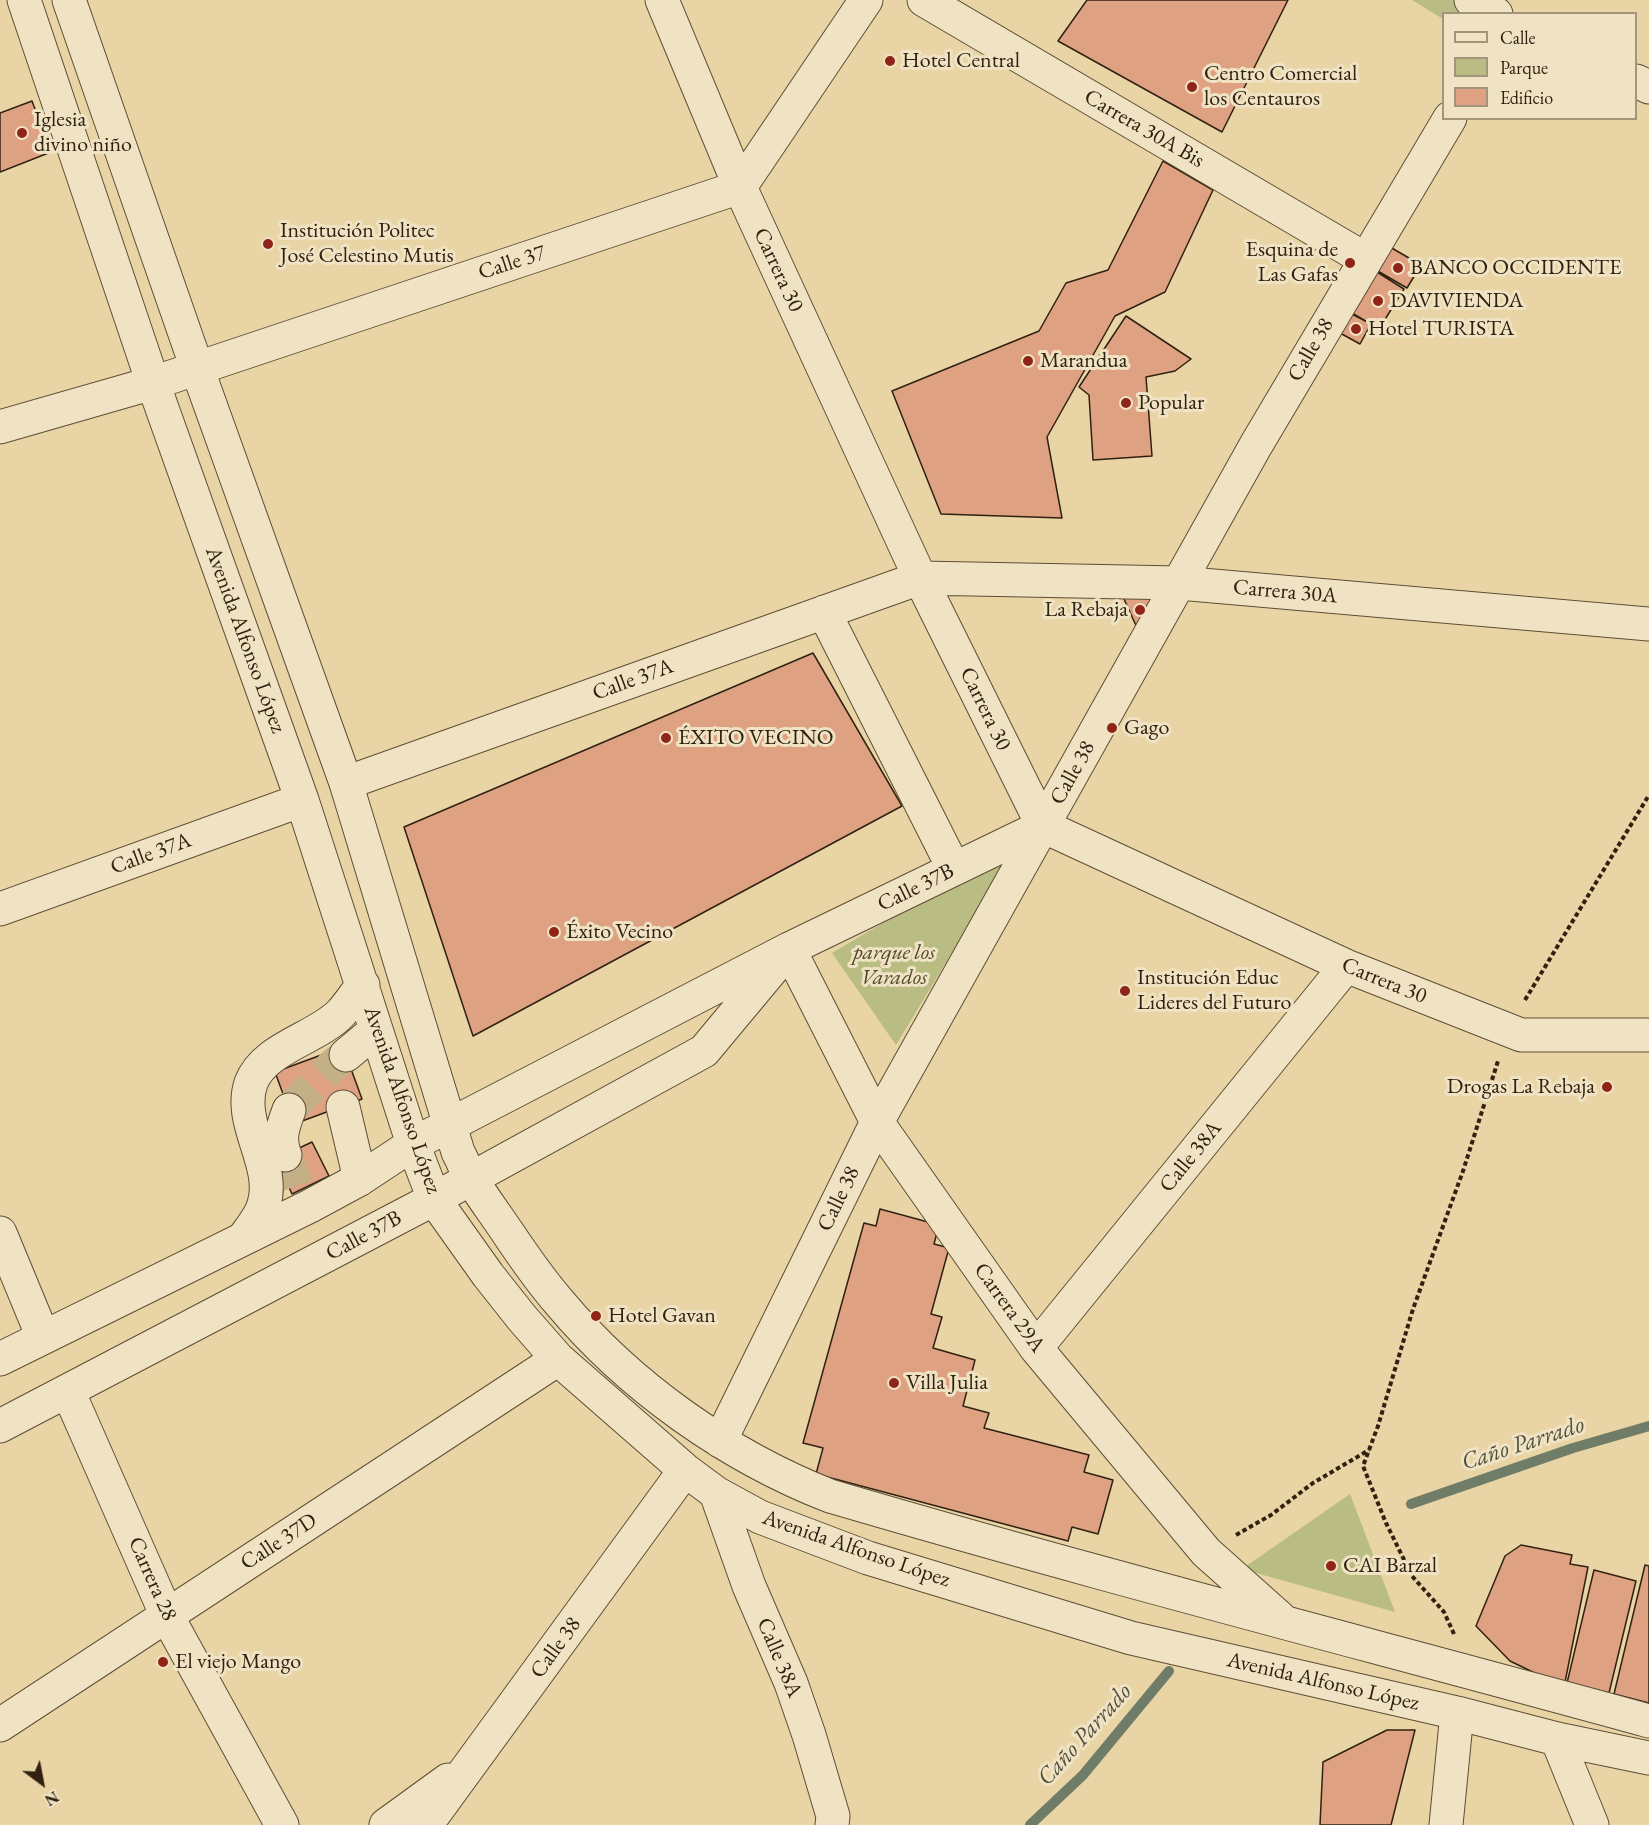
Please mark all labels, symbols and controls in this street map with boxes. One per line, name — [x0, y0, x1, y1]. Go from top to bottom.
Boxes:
legend — [1442, 12, 1637, 120]
text: Calle — [1500, 26, 1536, 49]
place label: Hotel Central — [902, 48, 1020, 74]
marker: Hotel Central — [883, 54, 897, 68]
text: Parque — [1500, 56, 1548, 79]
place label: Centro Comercial los Centauros — [1204, 61, 1357, 112]
marker: Centro Comercial los Centauros — [1185, 80, 1199, 94]
street label: Carrera 30A Bis — [1079, 84, 1209, 174]
text: Edificio — [1500, 86, 1553, 109]
place label: Iglesia divino niño — [34, 107, 132, 158]
marker: Iglesia divino niño — [15, 126, 29, 140]
place label: Institución Politec José Celestino Mutis — [280, 218, 454, 270]
street label: Carrera 30 — [747, 224, 809, 316]
marker: Institución Politec José Celestino Mutis — [261, 237, 275, 251]
place label: Esquina de Las Gafas — [1246, 237, 1338, 288]
street label: Calle 37 — [475, 240, 549, 286]
place label: BANCO OCCIDENTE — [1410, 255, 1621, 281]
marker: Esquina de Las Gafas — [1343, 256, 1357, 270]
marker: BANCO OCCIDENTE — [1391, 261, 1405, 275]
place label: DAVIVIENDA — [1390, 288, 1524, 314]
marker: DAVIVIENDA — [1371, 294, 1385, 308]
street label: Calle 38 — [1282, 313, 1340, 387]
place label: Hotel TURISTA — [1368, 316, 1514, 342]
marker: Hotel TURISTA — [1349, 322, 1363, 336]
place label: Marandua — [1040, 348, 1127, 374]
marker: Marandua — [1021, 354, 1035, 368]
place label: Popular — [1138, 390, 1204, 416]
marker: Popular — [1119, 396, 1133, 410]
street label: Avenida Alfonso López — [199, 543, 291, 737]
street label: Carrera 30A — [1232, 574, 1338, 610]
place label: La Rebaja — [1045, 597, 1128, 623]
marker: La Rebaja — [1133, 603, 1147, 617]
street label: Calle 37A — [589, 653, 677, 707]
street label: Carrera 30 — [954, 663, 1016, 755]
place label: Gago — [1124, 715, 1169, 741]
marker: Gago — [1105, 721, 1119, 735]
place label: ÉXITO VECINO — [678, 725, 833, 751]
marker: ÉXITO VECINO — [659, 731, 673, 745]
street label: Calle 38 — [1045, 736, 1101, 810]
street label: Calle 37A — [107, 827, 195, 881]
street label: Calle 37B — [873, 858, 959, 918]
place label: Éxito Vecino — [566, 919, 673, 945]
marker: Éxito Vecino — [547, 925, 561, 939]
park label: parque los Varados — [853, 940, 935, 992]
street label: Carrera 30 — [1338, 952, 1430, 1010]
place label: Institución Educ Lideres del Futuro — [1137, 965, 1291, 1016]
marker: Institución Educ Lideres del Futuro — [1118, 984, 1132, 998]
street label: Avenida Alfonso López — [358, 1003, 446, 1197]
place label: Drogas La Rebaja — [1447, 1074, 1595, 1100]
marker: Drogas La Rebaja — [1600, 1080, 1614, 1094]
street label: Calle 38A — [1154, 1116, 1228, 1198]
street label: Calle 38 — [812, 1162, 866, 1236]
street label: Calle 37B — [322, 1205, 406, 1267]
street label: Carrera 29A — [968, 1258, 1050, 1358]
place label: Hotel Gavan — [608, 1303, 716, 1329]
marker: Hotel Gavan — [589, 1309, 603, 1323]
place label: Villa Julia — [906, 1370, 988, 1396]
marker: Villa Julia — [887, 1376, 901, 1390]
water label: Caño Parrado — [1458, 1411, 1588, 1477]
street label: Avenida Alfonso López — [759, 1505, 953, 1593]
street label: Calle 37D — [236, 1508, 322, 1576]
street label: Carrera 28 — [122, 1533, 182, 1625]
place label: CAI Barzal — [1343, 1553, 1437, 1579]
marker: CAI Barzal — [1324, 1559, 1338, 1573]
street label: Calle 38 — [525, 1612, 587, 1684]
street label: Calle 38A — [750, 1614, 808, 1702]
street label: Avenida Alfonso López — [1224, 1647, 1422, 1717]
place label: El viejo Mango — [175, 1649, 301, 1675]
marker: El viejo Mango — [156, 1655, 170, 1669]
water label: Caño Parrado — [1032, 1678, 1138, 1792]
north arrow — [12, 1753, 72, 1813]
text: N — [41, 1786, 63, 1811]

